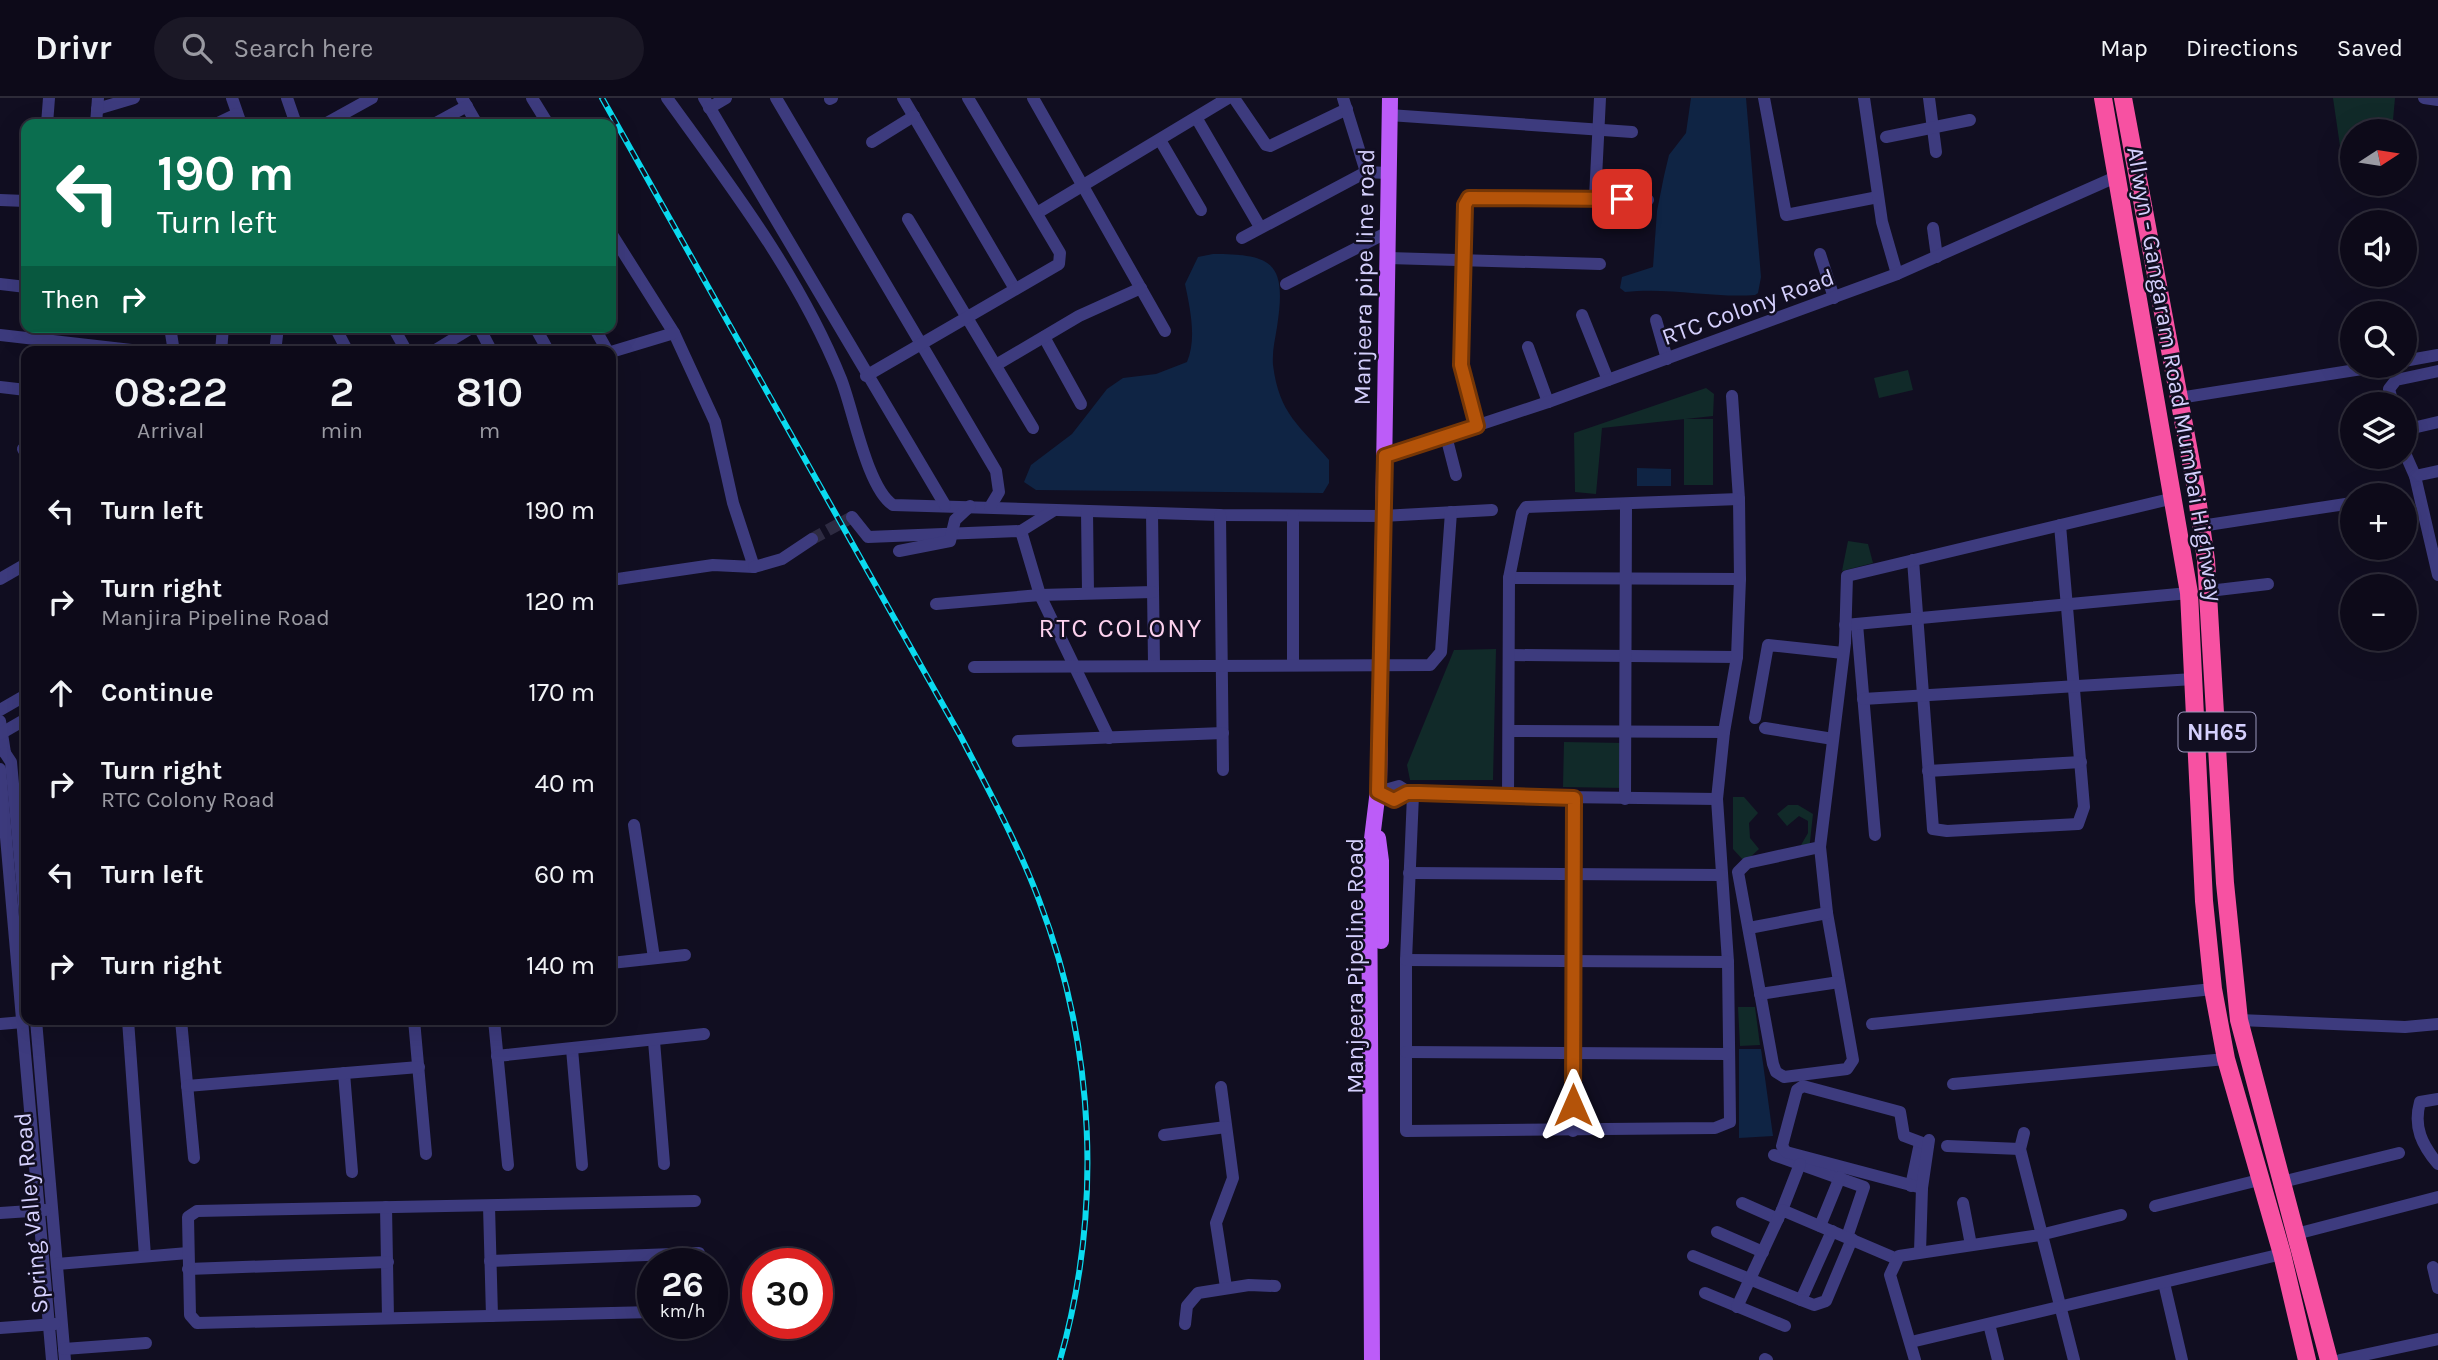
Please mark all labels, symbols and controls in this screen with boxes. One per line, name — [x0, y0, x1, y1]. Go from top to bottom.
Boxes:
search box — [154, 17, 644, 80]
text: Drivr — [35, 29, 112, 67]
icon: search — [178, 29, 216, 67]
text: Search here — [234, 33, 373, 64]
text: Map — [2100, 34, 2148, 62]
text: Directions — [2186, 34, 2299, 62]
text: Saved — [2337, 34, 2403, 62]
north arrow — [2340, 119, 2417, 196]
map controls — [2340, 119, 2417, 651]
street label: Allwyn - Gangaram Road Mumbai Highway — [2121, 144, 2229, 604]
text: 190 m — [157, 145, 294, 202]
icon: left — [42, 147, 133, 238]
street label: Manjeera pipe line road — [1348, 148, 1380, 406]
pin — [1592, 169, 1652, 229]
icon: arrive — [1603, 180, 1641, 218]
text: Turn left — [157, 204, 277, 241]
button: sound — [2340, 210, 2417, 287]
street label: RTC Colony Road — [1658, 263, 1838, 351]
icon: right — [114, 280, 152, 318]
text: Then — [42, 284, 100, 315]
button: search — [2340, 301, 2417, 378]
text: 08:22 — [114, 367, 228, 417]
text: 2 — [329, 367, 354, 417]
text: 810 — [456, 367, 523, 417]
button: layers — [2340, 392, 2417, 469]
text: Arrival — [137, 417, 204, 444]
text: min — [321, 417, 363, 444]
text: m — [479, 417, 500, 444]
button: + — [2340, 483, 2417, 560]
icon: left — [42, 492, 80, 530]
text: Turn left — [101, 495, 203, 526]
text: 190 m — [525, 495, 595, 526]
text: Turn right — [101, 573, 222, 604]
button: − — [2340, 574, 2417, 651]
icon: right — [42, 583, 80, 621]
text: 120 m — [525, 586, 595, 617]
text: Manjira Pipeline Road — [101, 604, 330, 631]
district label: RTC COLONY — [1039, 613, 1203, 644]
icon: ahead — [42, 674, 80, 712]
text: Continue — [101, 677, 213, 708]
text: 170 m — [528, 677, 595, 708]
road number: NH65 — [2178, 712, 2256, 752]
text: Turn right — [101, 755, 222, 786]
icon: right — [42, 765, 80, 803]
text: 40 m — [535, 768, 595, 799]
text: RTC Colony Road — [101, 786, 275, 813]
street label: Manjeera Pipeline Road — [1341, 838, 1369, 1094]
icon: left — [42, 856, 80, 894]
text: Turn left — [101, 859, 203, 890]
text: 60 m — [534, 859, 595, 890]
icon: right — [42, 947, 80, 985]
text: Turn right — [101, 950, 222, 981]
text: 140 m — [526, 950, 595, 981]
position arrow — [1536, 1068, 1610, 1142]
street label: Spring Valley Road — [8, 1111, 54, 1315]
speed limit sign: 30 — [742, 1248, 833, 1339]
text: 26 — [661, 1264, 704, 1305]
text: km/h — [660, 1300, 705, 1322]

